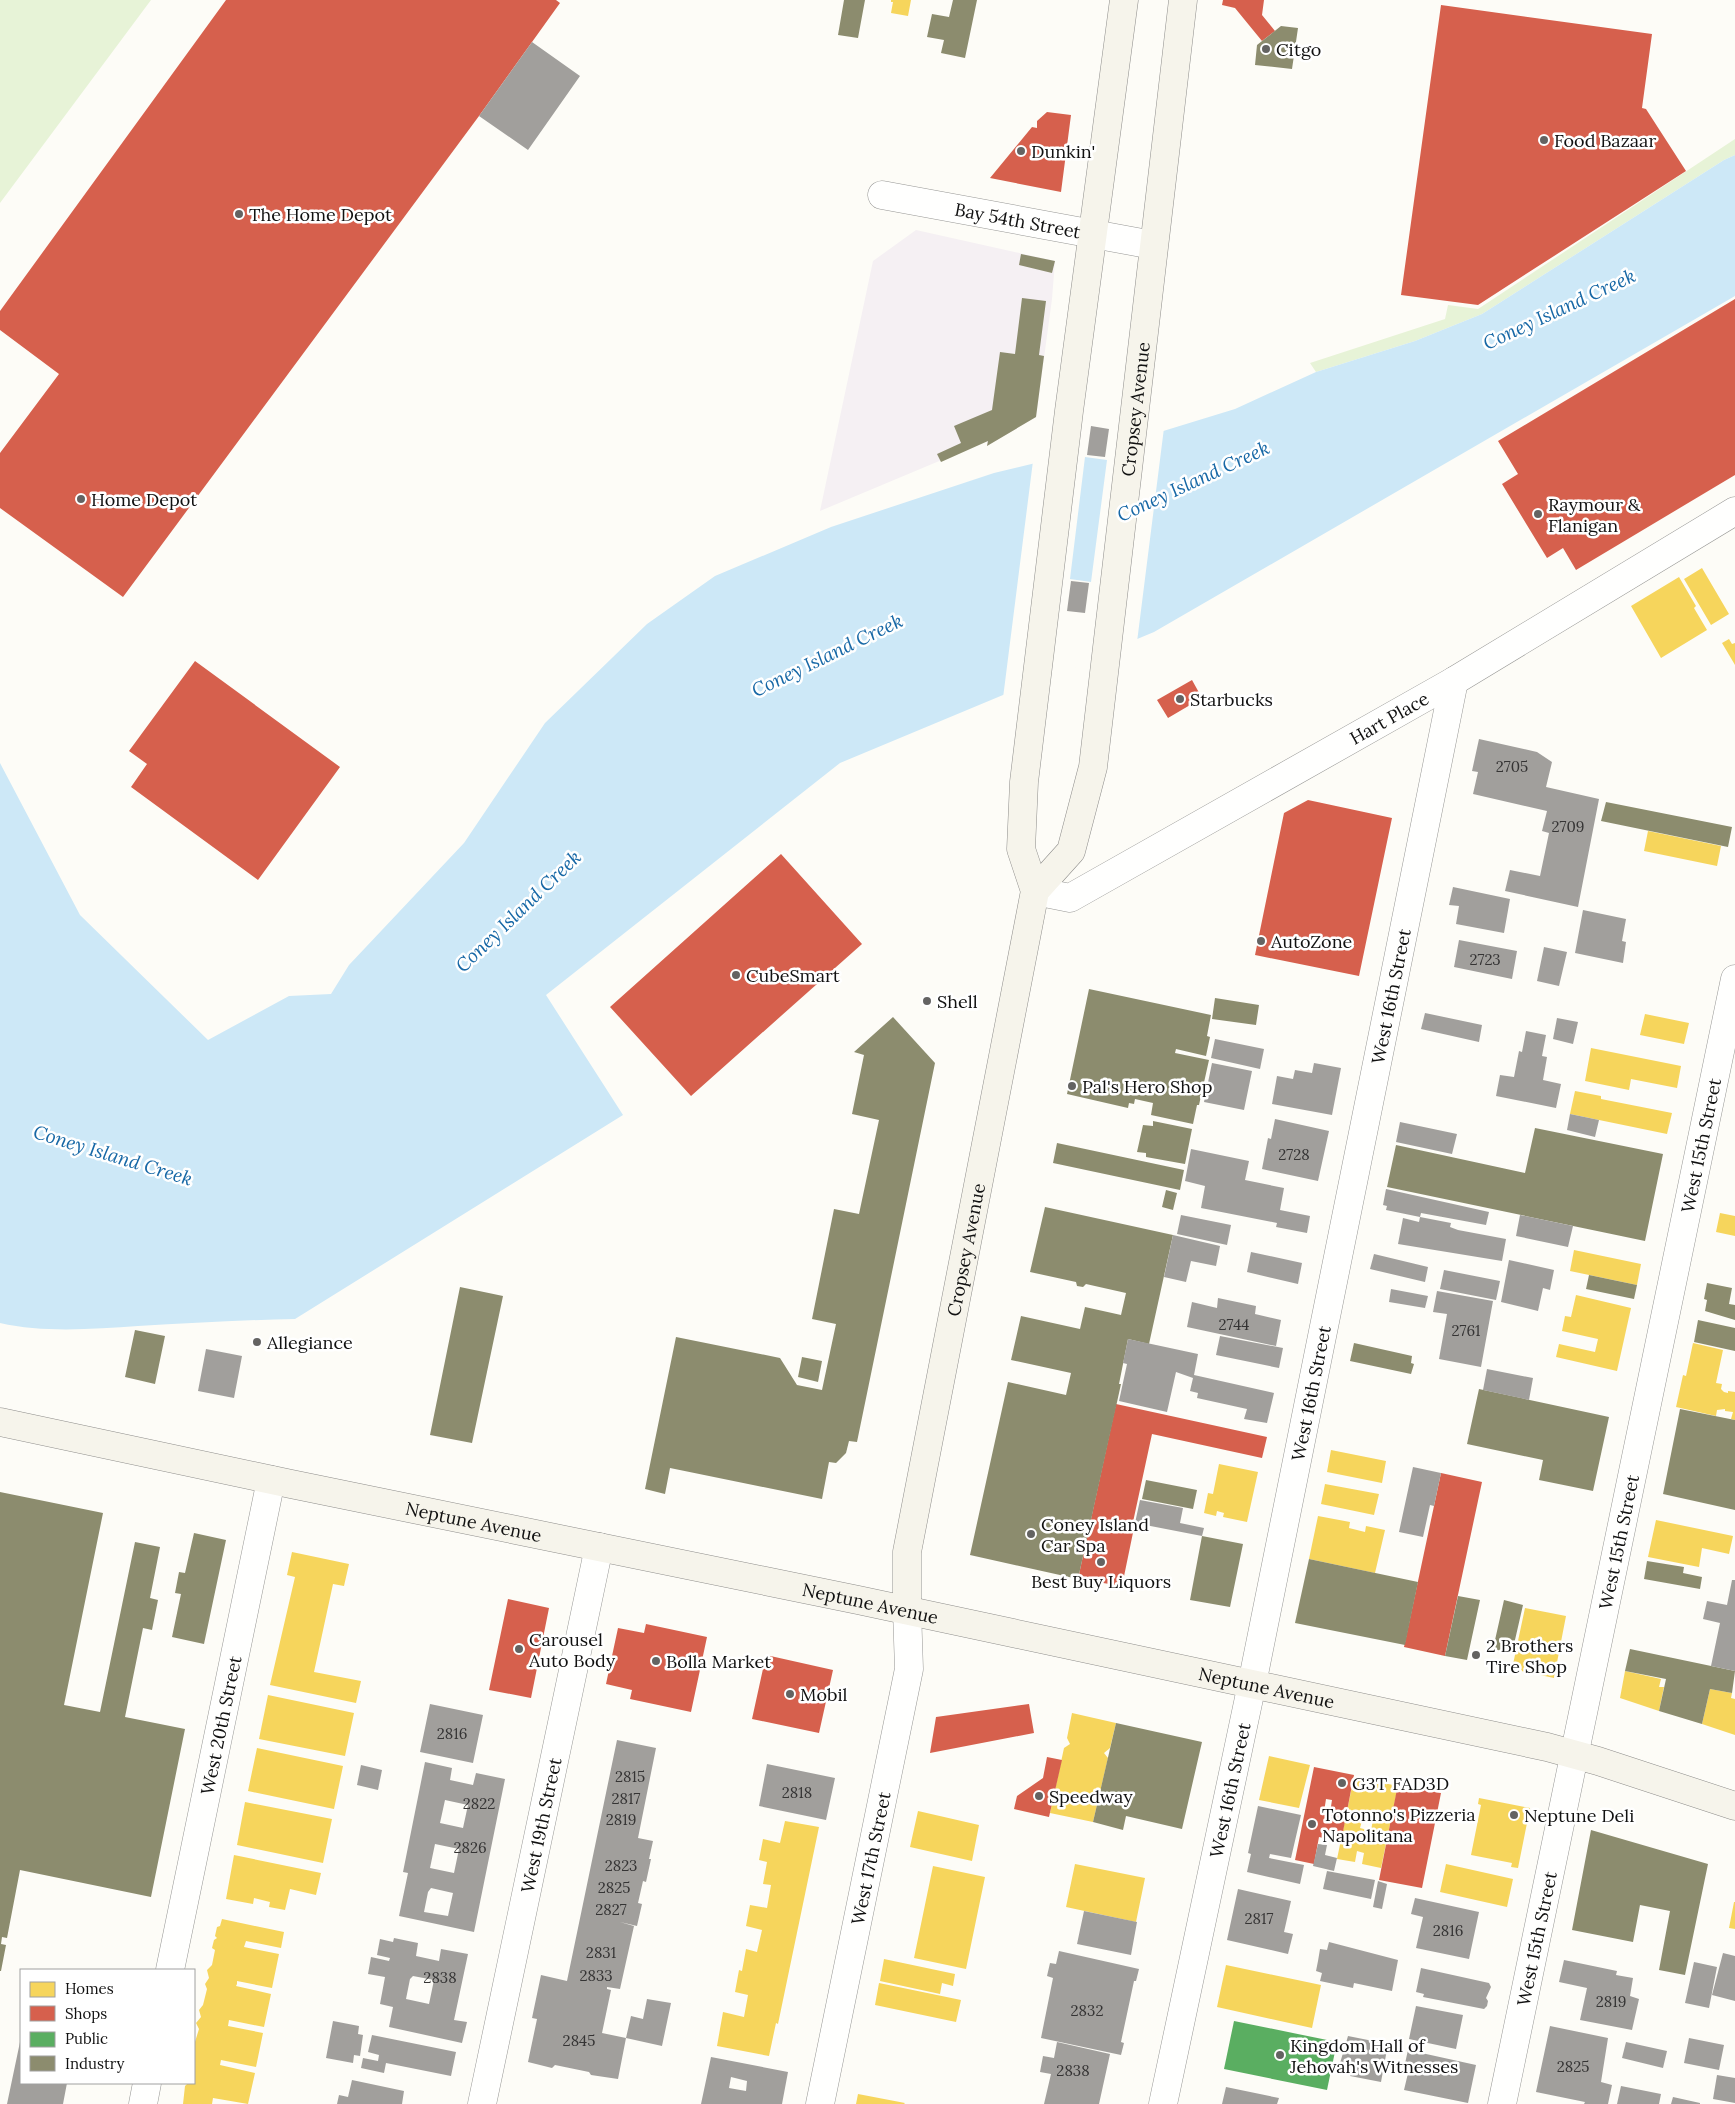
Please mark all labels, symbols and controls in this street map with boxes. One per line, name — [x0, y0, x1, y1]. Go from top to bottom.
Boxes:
place label: Citgo — [1276, 38, 1321, 61]
marker: Citgo — [1260, 43, 1272, 55]
place label: Food Bazaar — [1554, 129, 1656, 152]
marker: Food Bazaar — [1538, 134, 1550, 146]
place label: Dunkin' — [1031, 140, 1095, 163]
marker: Dunkin' — [1015, 145, 1027, 157]
street label: Bay 54th Street — [953, 197, 1083, 243]
place label: The Home Depot — [249, 203, 392, 226]
marker: The Home Depot — [233, 208, 245, 220]
water label: Coney Island Creek — [1479, 263, 1639, 355]
street label: Cropsey Avenue — [1116, 341, 1154, 477]
water label: Coney Island Creek — [1113, 435, 1273, 527]
place label: Home Depot — [91, 488, 197, 511]
marker: Home Depot — [75, 493, 87, 505]
place label: Raymour & Flanigan — [1548, 493, 1641, 537]
marker: Raymour & Flanigan — [1532, 508, 1544, 520]
water label: Coney Island Creek — [747, 608, 907, 702]
street label: Hart Place — [1345, 686, 1433, 749]
place label: Starbucks — [1190, 688, 1273, 711]
marker: Starbucks — [1174, 693, 1186, 705]
house number: 2705 — [1496, 757, 1528, 776]
house number: 2709 — [1552, 817, 1584, 836]
water label: Coney Island Creek — [450, 845, 586, 977]
street label: West 16th Street — [1366, 926, 1415, 1066]
place label: AutoZone — [1270, 930, 1353, 953]
marker: AutoZone — [1255, 935, 1267, 947]
house number: 2723 — [1469, 950, 1501, 969]
place label: CubeSmart — [746, 964, 840, 987]
marker: CubeSmart — [730, 969, 742, 981]
place label: Shell — [937, 990, 978, 1013]
marker: Shell — [921, 995, 933, 1007]
place label: Pal's Hero Shop — [1082, 1075, 1212, 1098]
street label: West 15th Street — [1675, 1076, 1726, 1215]
marker: Pal's Hero Shop — [1066, 1080, 1078, 1092]
water label: Coney Island Creek — [30, 1119, 196, 1191]
house number: 2728 — [1278, 1145, 1310, 1164]
street label: Cropsey Avenue — [941, 1181, 990, 1318]
house number: 2744 — [1218, 1315, 1250, 1334]
house number: 2761 — [1451, 1321, 1481, 1340]
street label: West 16th Street — [1286, 1323, 1335, 1463]
place label: Allegiance — [266, 1331, 353, 1354]
marker: Allegiance — [251, 1336, 263, 1348]
street label: West 15th Street — [1593, 1473, 1644, 1611]
street label: Neptune Avenue — [404, 1496, 544, 1547]
place label: Coney Island Car Spa — [1041, 1513, 1149, 1557]
marker: Coney Island Car Spa — [1025, 1528, 1037, 1540]
marker: Best Buy Liquors — [1095, 1556, 1107, 1568]
place label: Best Buy Liquors — [1031, 1570, 1171, 1593]
street label: Neptune Avenue — [800, 1577, 941, 1628]
place label: Carousel Auto Body — [528, 1628, 616, 1672]
place label: 2 Brothers Tire Shop — [1486, 1634, 1573, 1678]
marker: Carousel Auto Body — [513, 1643, 525, 1655]
marker: 2 Brothers Tire Shop — [1470, 1649, 1482, 1661]
place label: Bolla Market — [666, 1650, 771, 1673]
street label: West 20th Street — [195, 1654, 246, 1797]
marker: Bolla Market — [650, 1655, 662, 1667]
street label: Neptune Avenue — [1196, 1661, 1337, 1713]
place label: Mobil — [800, 1683, 847, 1706]
marker: Mobil — [784, 1688, 796, 1700]
street label: West 16th Street — [1204, 1720, 1255, 1860]
house number: 2816 — [437, 1724, 467, 1743]
street label: West 19th Street — [515, 1755, 566, 1895]
house number: 2815 — [615, 1767, 645, 1786]
place label: G3T FAD3D — [1352, 1772, 1449, 1795]
marker: G3T FAD3D — [1336, 1777, 1348, 1789]
house number: 2818 — [782, 1783, 812, 1802]
place label: Speedway — [1049, 1785, 1133, 1808]
house number: 2817 — [612, 1789, 641, 1808]
street label: West 17th Street — [845, 1789, 895, 1927]
marker: Speedway — [1033, 1790, 1045, 1802]
house number: 2822 — [463, 1794, 495, 1813]
place label: Totonno's Pizzeria Napolitana — [1322, 1803, 1476, 1847]
place label: Neptune Deli — [1524, 1804, 1634, 1827]
marker: Neptune Deli — [1508, 1809, 1520, 1821]
house number: 2819 — [606, 1810, 636, 1829]
marker: Totonno's Pizzeria Napolitana — [1306, 1818, 1318, 1830]
house number: 2826 — [453, 1838, 487, 1857]
house number: 2823 — [605, 1856, 637, 1875]
street label: West 15th Street — [1511, 1869, 1561, 2008]
house number: 2825 — [598, 1878, 630, 1897]
house number: 2827 — [595, 1900, 627, 1919]
house number: 2817 — [1245, 1909, 1274, 1928]
house number: 2816 — [1433, 1921, 1463, 1940]
house number: 2831 — [586, 1943, 616, 1962]
house number: 2833 — [579, 1966, 613, 1985]
house number: 2838 — [423, 1968, 457, 1987]
legend — [20, 1969, 195, 2084]
text: Homes — [65, 1979, 114, 1998]
house number: 2819 — [1596, 1992, 1626, 2011]
house number: 2832 — [1071, 2001, 1103, 2020]
text: Shops — [65, 2004, 107, 2023]
text: Public — [65, 2029, 108, 2048]
house number: 2845 — [563, 2031, 595, 2050]
place label: Kingdom Hall of Jehovah's Witnesses — [1289, 2034, 1458, 2078]
marker: Kingdom Hall of Jehovah's Witnesses — [1274, 2049, 1286, 2061]
text: Industry — [65, 2054, 124, 2073]
house number: 2825 — [1557, 2057, 1589, 2076]
house number: 2838 — [1056, 2061, 1090, 2080]

